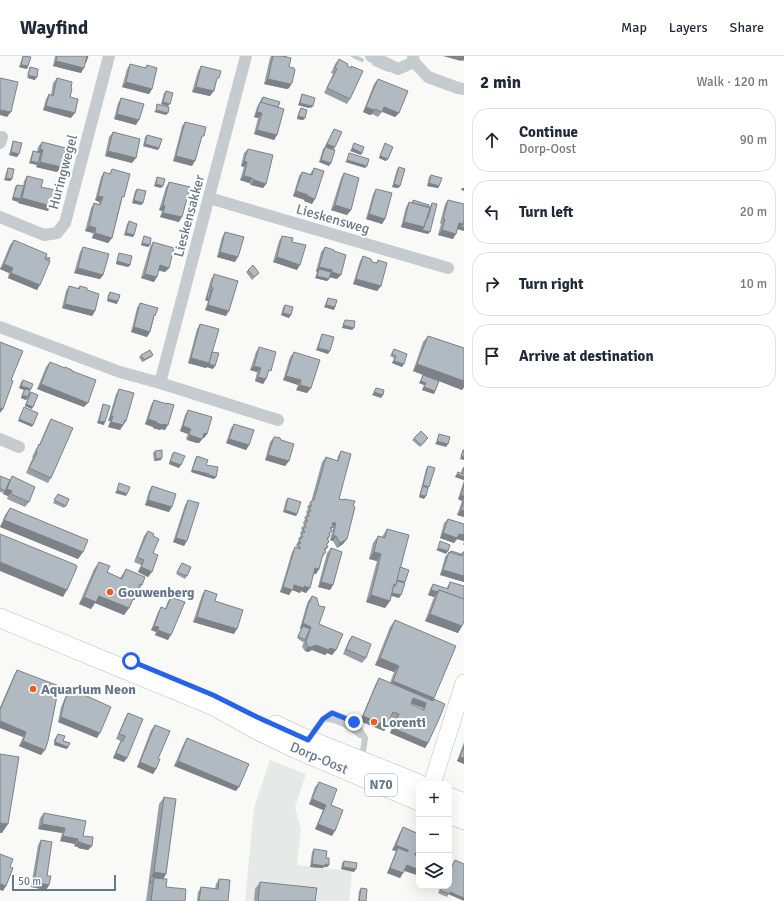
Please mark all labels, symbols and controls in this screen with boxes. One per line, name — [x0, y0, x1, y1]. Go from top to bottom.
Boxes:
text: Wayfind — [20, 16, 88, 40]
text: Map — [621, 19, 647, 36]
text: Layers — [669, 19, 708, 36]
text: Share — [730, 19, 764, 36]
text: 2 min — [480, 72, 521, 93]
text: Walk · 120 m — [697, 74, 768, 90]
text: Continue — [519, 123, 578, 141]
icon: ahead — [481, 129, 503, 151]
text: 90 m — [740, 132, 767, 148]
street label: Huringwegel — [45, 133, 81, 211]
text: Dorp-Oost — [519, 141, 576, 157]
street label: Lieskensakker — [170, 172, 208, 259]
street label: Lieskensweg — [294, 200, 372, 238]
icon: left — [481, 201, 503, 223]
text: Turn left — [519, 203, 573, 221]
text: 20 m — [740, 204, 767, 220]
icon: right — [481, 273, 503, 295]
text: Turn right — [519, 275, 584, 293]
text: 10 m — [740, 276, 767, 292]
icon: arrive — [481, 345, 503, 367]
text: Arrive at destination — [519, 347, 654, 365]
place label: Gouwenberg — [118, 584, 195, 601]
marker: Gouwenberg — [105, 587, 115, 597]
route start — [122, 652, 140, 670]
place label: Aquarium Neon — [41, 681, 136, 698]
marker: Aquarium Neon — [28, 684, 38, 694]
route end — [345, 713, 363, 731]
place label: Lorenti — [382, 714, 426, 731]
marker: Lorenti — [369, 717, 379, 727]
street label: Dorp-Oost — [287, 738, 351, 778]
road number: N70 — [365, 774, 397, 796]
map controls — [416, 781, 452, 889]
button: + — [416, 781, 452, 817]
button: − — [416, 817, 452, 853]
button: layers — [416, 853, 452, 889]
scale bar — [12, 873, 116, 892]
text: 50 m — [18, 875, 41, 888]

